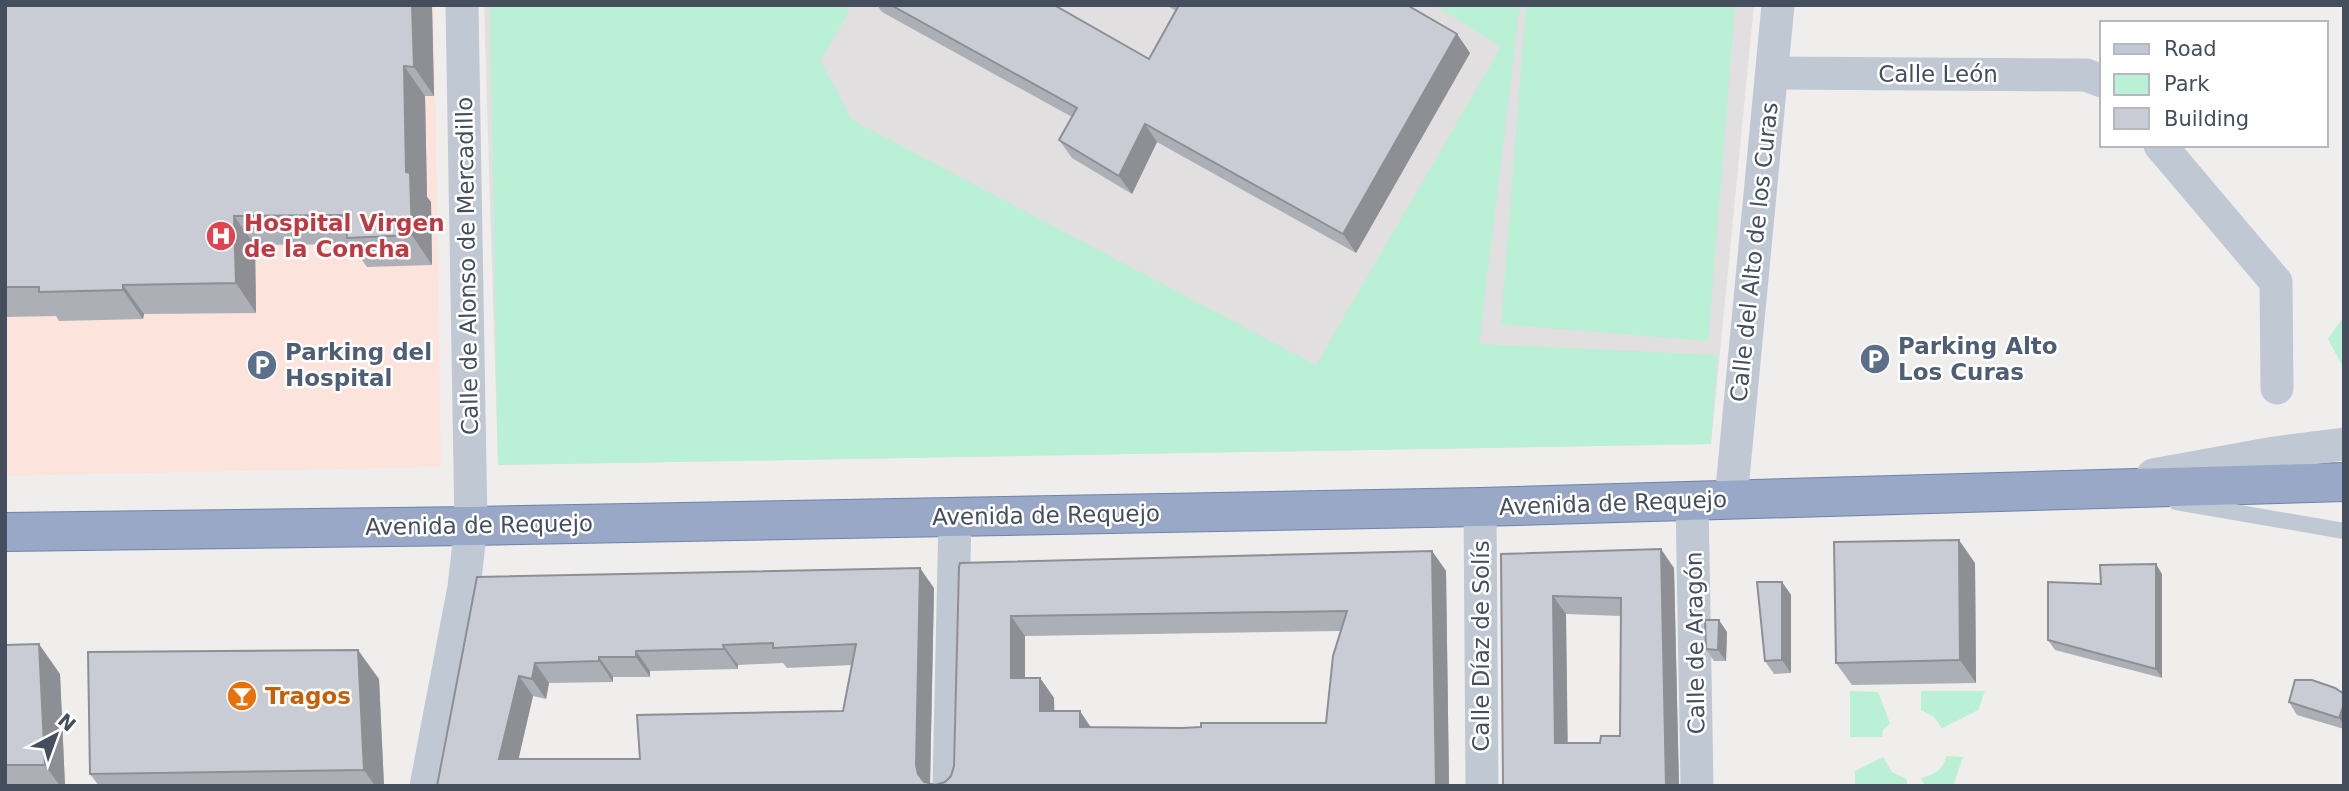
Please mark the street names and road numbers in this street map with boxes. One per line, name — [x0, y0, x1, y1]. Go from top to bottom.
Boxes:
street label: Calle León — [1878, 61, 1998, 87]
street label: Calle de Alonso de Mercadillo — [451, 97, 483, 435]
street label: Calle del Alto de los Curas — [1725, 101, 1783, 403]
street label: Avenida de Requejo — [1499, 486, 1727, 520]
street label: Avenida de Requejo — [932, 500, 1160, 530]
street label: Avenida de Requejo — [365, 510, 593, 540]
street label: Calle Díaz de Solís — [1468, 540, 1494, 752]
street label: Calle de Aragón — [1680, 551, 1710, 735]

